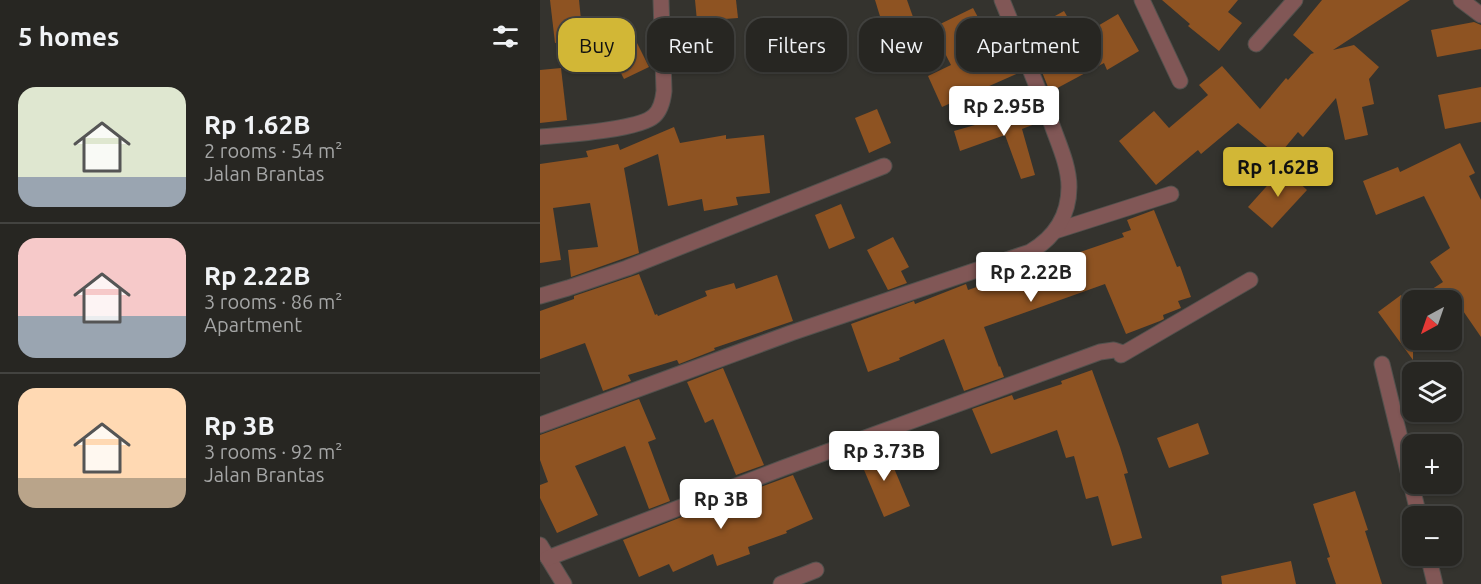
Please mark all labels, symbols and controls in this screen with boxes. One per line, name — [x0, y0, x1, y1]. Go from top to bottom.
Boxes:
chip: Buy — [558, 18, 635, 72]
chip: Rent — [647, 18, 734, 72]
chip: Filters — [746, 18, 847, 72]
chip: New — [859, 18, 944, 72]
chip: Apartment — [956, 18, 1101, 72]
icon: filters — [489, 20, 522, 53]
text: 5 homes — [18, 22, 119, 51]
pin: Rp 2.95B — [942, 86, 1066, 137]
text: Rp 2.95B — [963, 94, 1045, 117]
text: Rp 1.62B — [204, 110, 310, 139]
icon: home — [66, 111, 138, 183]
text: 2 rooms · 54 m² — [204, 139, 342, 162]
pin: Rp 1.62B — [1216, 147, 1340, 198]
text: Rp 1.62B — [1237, 155, 1319, 178]
text: Jalan Brantas — [204, 162, 324, 185]
pin: Rp 2.22B — [969, 252, 1093, 303]
text: Rp 2.22B — [990, 260, 1072, 283]
text: Rp 2.22B — [204, 261, 310, 290]
icon: home — [66, 262, 138, 334]
text: 3 rooms · 86 m² — [204, 290, 342, 313]
north arrow — [1402, 290, 1462, 350]
map controls — [1402, 290, 1462, 566]
text: Apartment — [204, 313, 302, 336]
button: layers — [1402, 362, 1462, 422]
text: Rp 3B — [204, 411, 275, 440]
icon: home — [66, 412, 138, 484]
pin: Rp 3.73B — [822, 431, 946, 482]
button: + — [1402, 434, 1462, 494]
text: Rp 3.73B — [843, 439, 925, 462]
text: 3 rooms · 92 m² — [204, 440, 342, 463]
text: Jalan Brantas — [204, 463, 324, 486]
pin: Rp 3B — [679, 479, 763, 530]
text: Rp 3B — [694, 487, 748, 510]
button: − — [1402, 506, 1462, 566]

